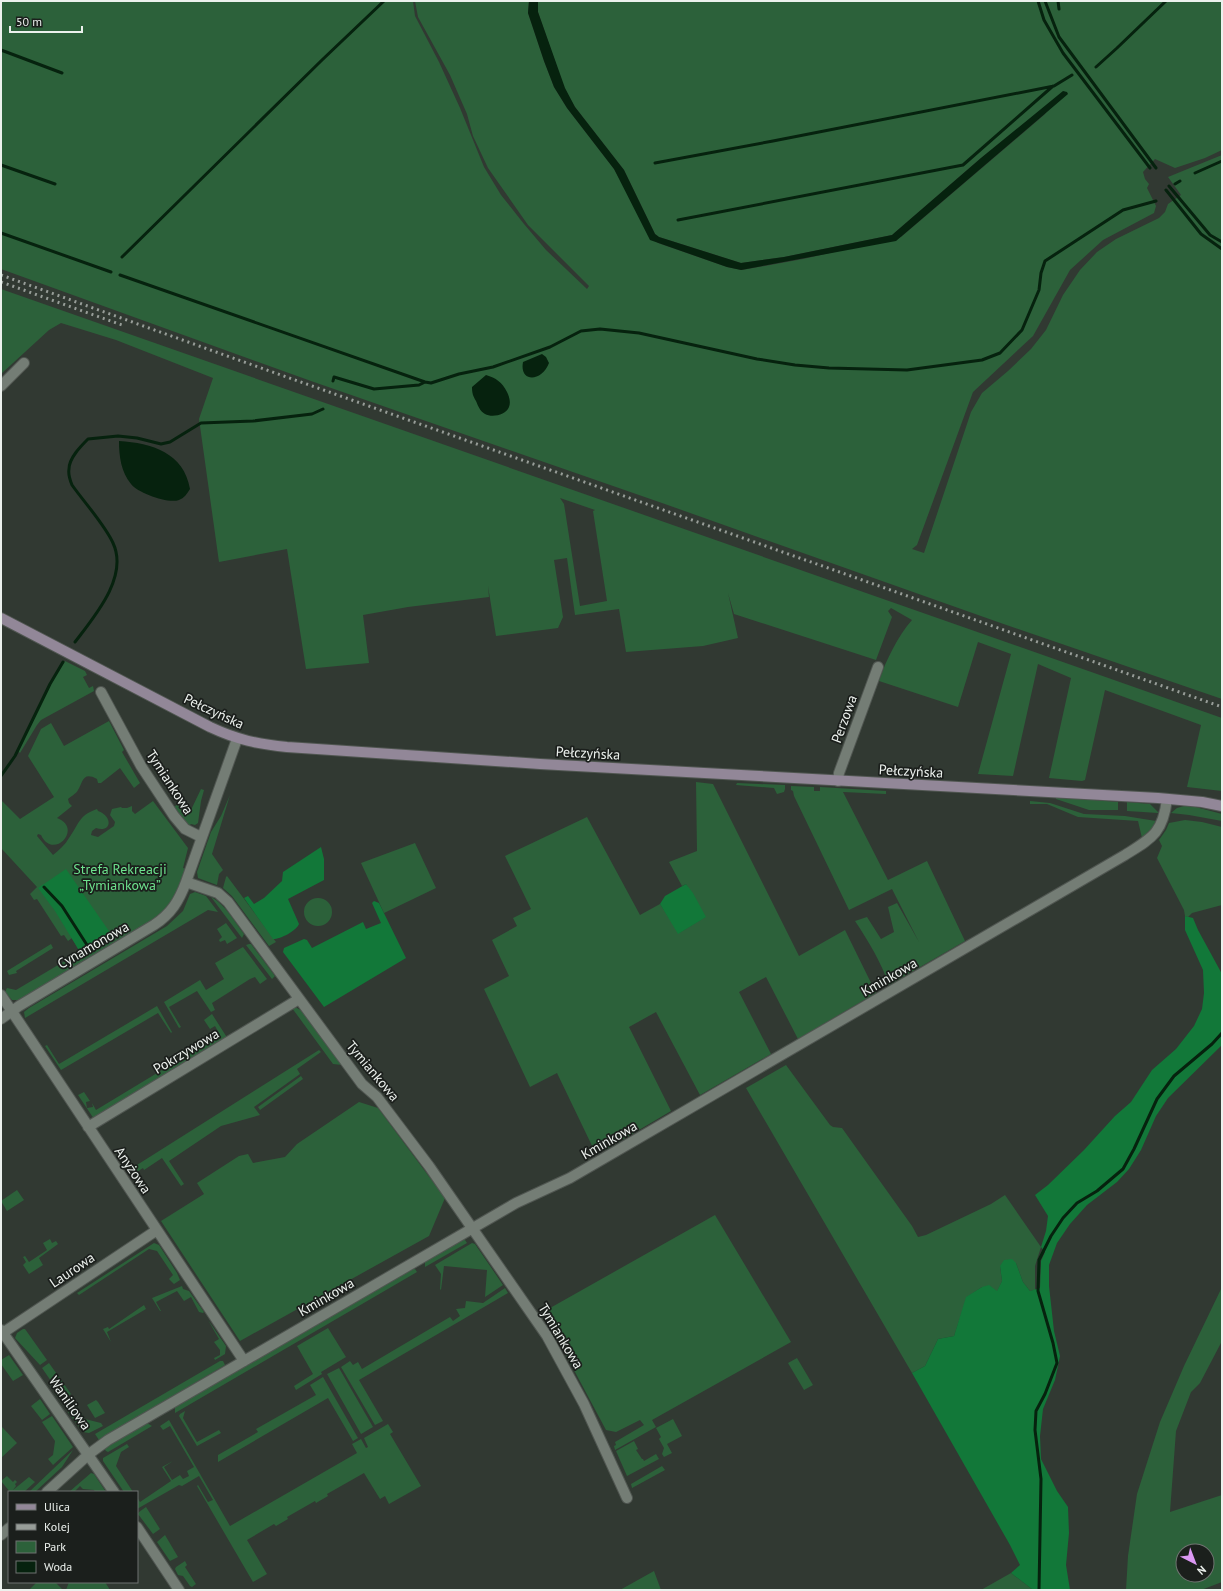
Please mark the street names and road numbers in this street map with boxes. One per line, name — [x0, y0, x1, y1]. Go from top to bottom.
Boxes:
street label: Pełczyńska — [181, 689, 247, 733]
street label: Perzowa — [827, 692, 861, 745]
street label: Pełczyńska — [555, 742, 621, 764]
street label: Tymiankowa — [142, 746, 198, 818]
street label: Pełczyńska — [878, 760, 944, 782]
street label: Cynamonowa — [54, 917, 132, 973]
street label: Kminkowa — [858, 954, 920, 1000]
street label: Pokrzywowa — [150, 1024, 222, 1078]
street label: Tymiankowa — [343, 1037, 403, 1105]
street label: Kminkowa — [578, 1117, 640, 1163]
street label: Anyżowa — [111, 1143, 155, 1197]
street label: Laurowa — [46, 1248, 98, 1292]
street label: Kminkowa — [295, 1274, 357, 1320]
street label: Tymiankowa — [534, 1300, 588, 1372]
street label: Waniliowa — [45, 1373, 95, 1434]

